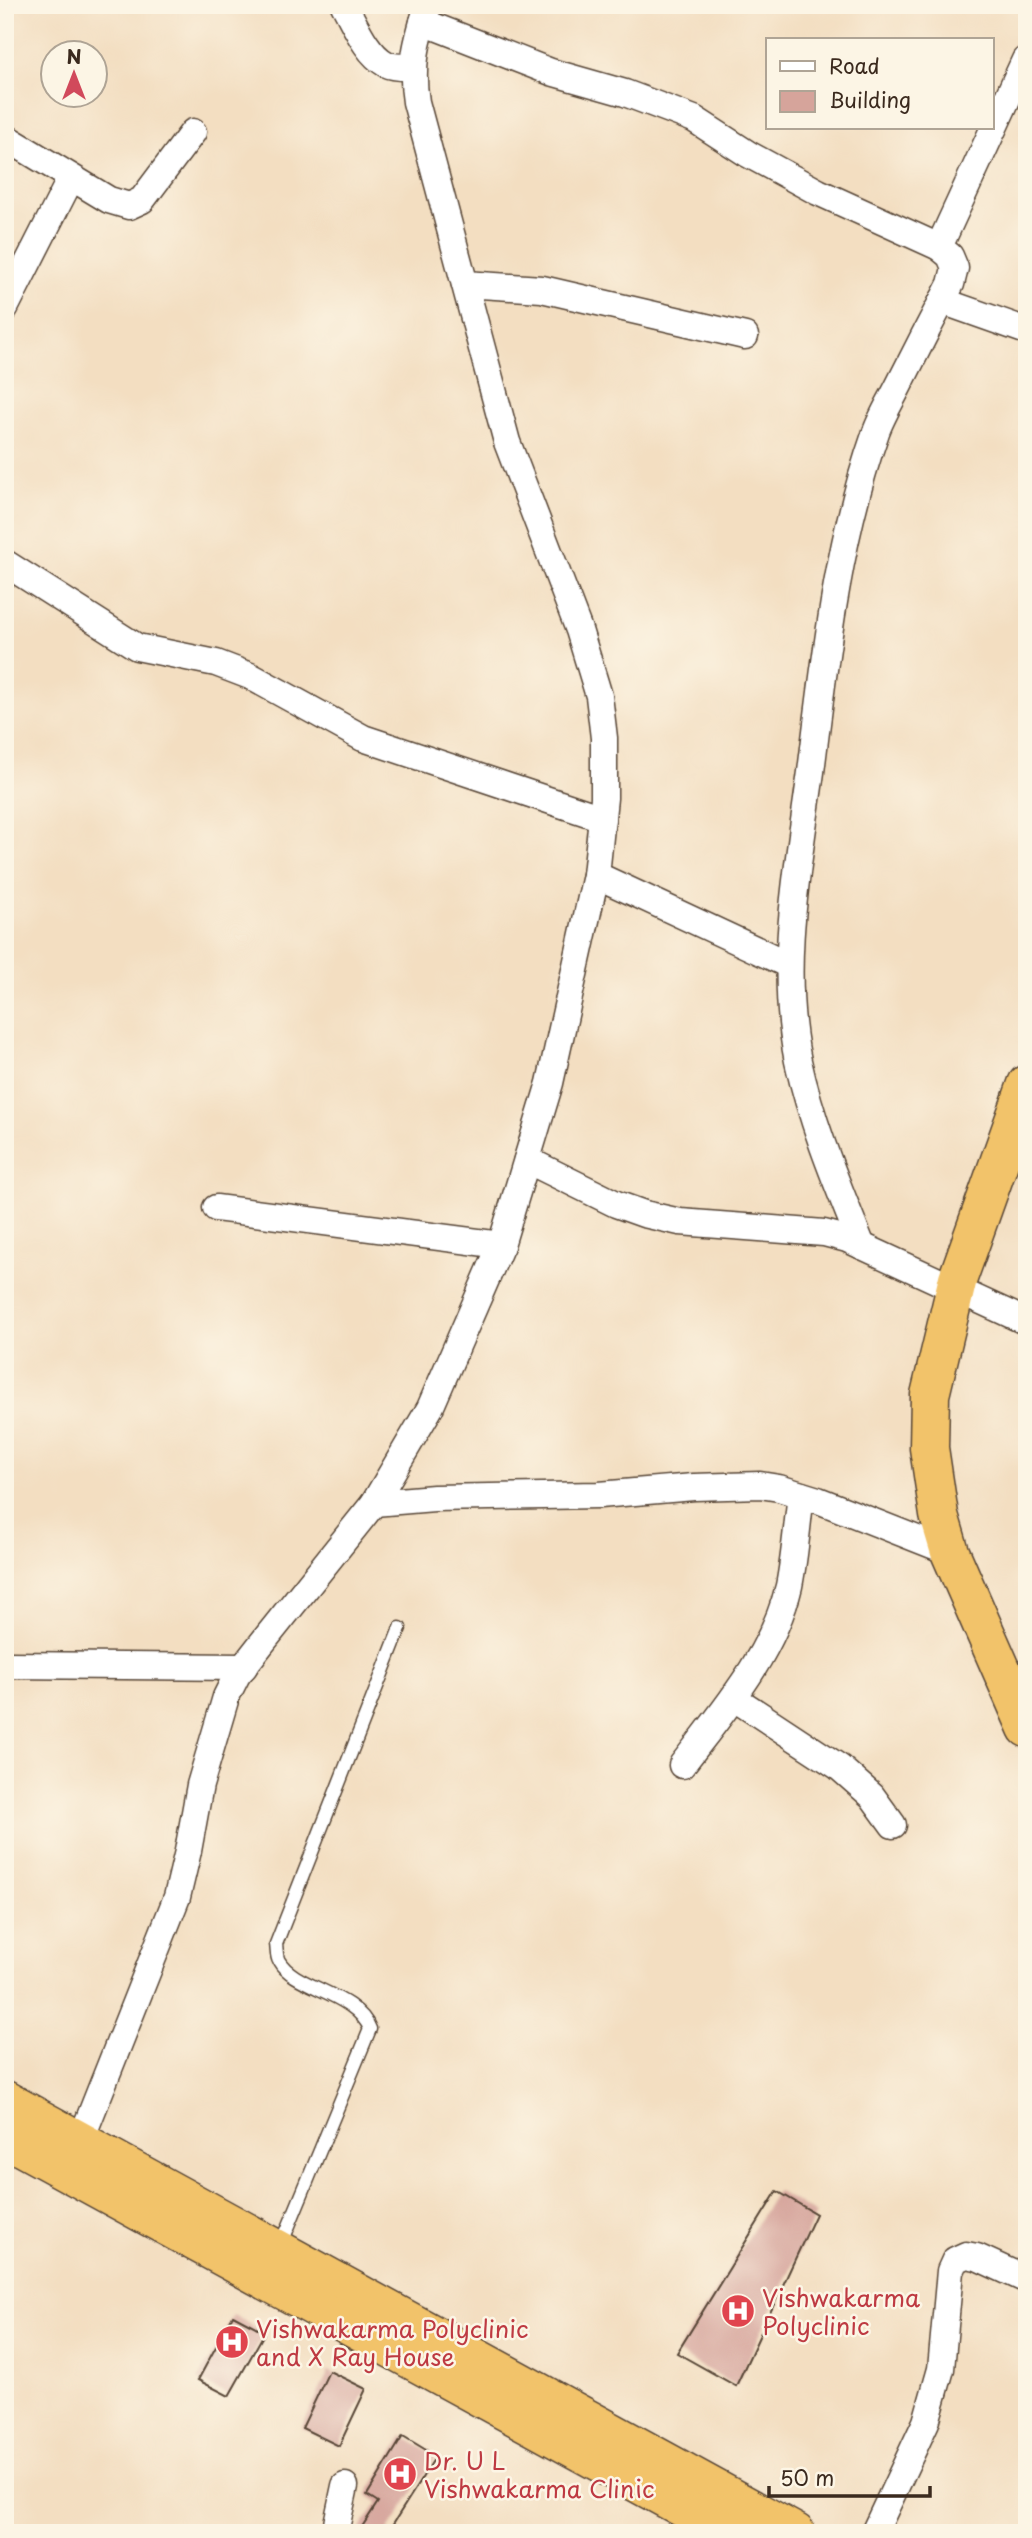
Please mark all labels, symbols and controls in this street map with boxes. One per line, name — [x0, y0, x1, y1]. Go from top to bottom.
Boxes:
north arrow — [38, 38, 108, 108]
legend — [766, 38, 993, 130]
text: N — [66, 42, 82, 70]
text: Road — [829, 49, 880, 81]
text: Building — [829, 83, 911, 115]
place label: Vishwakarma Polyclinic — [762, 2279, 920, 2343]
hospital icon: Vishwakarma Polyclinic — [719, 2292, 757, 2330]
place label: Vishwakarma Polyclinic and X Ray House — [256, 2310, 529, 2374]
hospital icon: Vishwakarma Polyclinic and X Ray House — [213, 2323, 251, 2361]
place label: Dr. U L Vishwakarma Clinic — [424, 2442, 654, 2506]
scale bar — [769, 2454, 930, 2498]
hospital icon: Dr. U L Vishwakarma Clinic — [381, 2455, 419, 2493]
text: 50 m — [780, 2461, 834, 2493]

